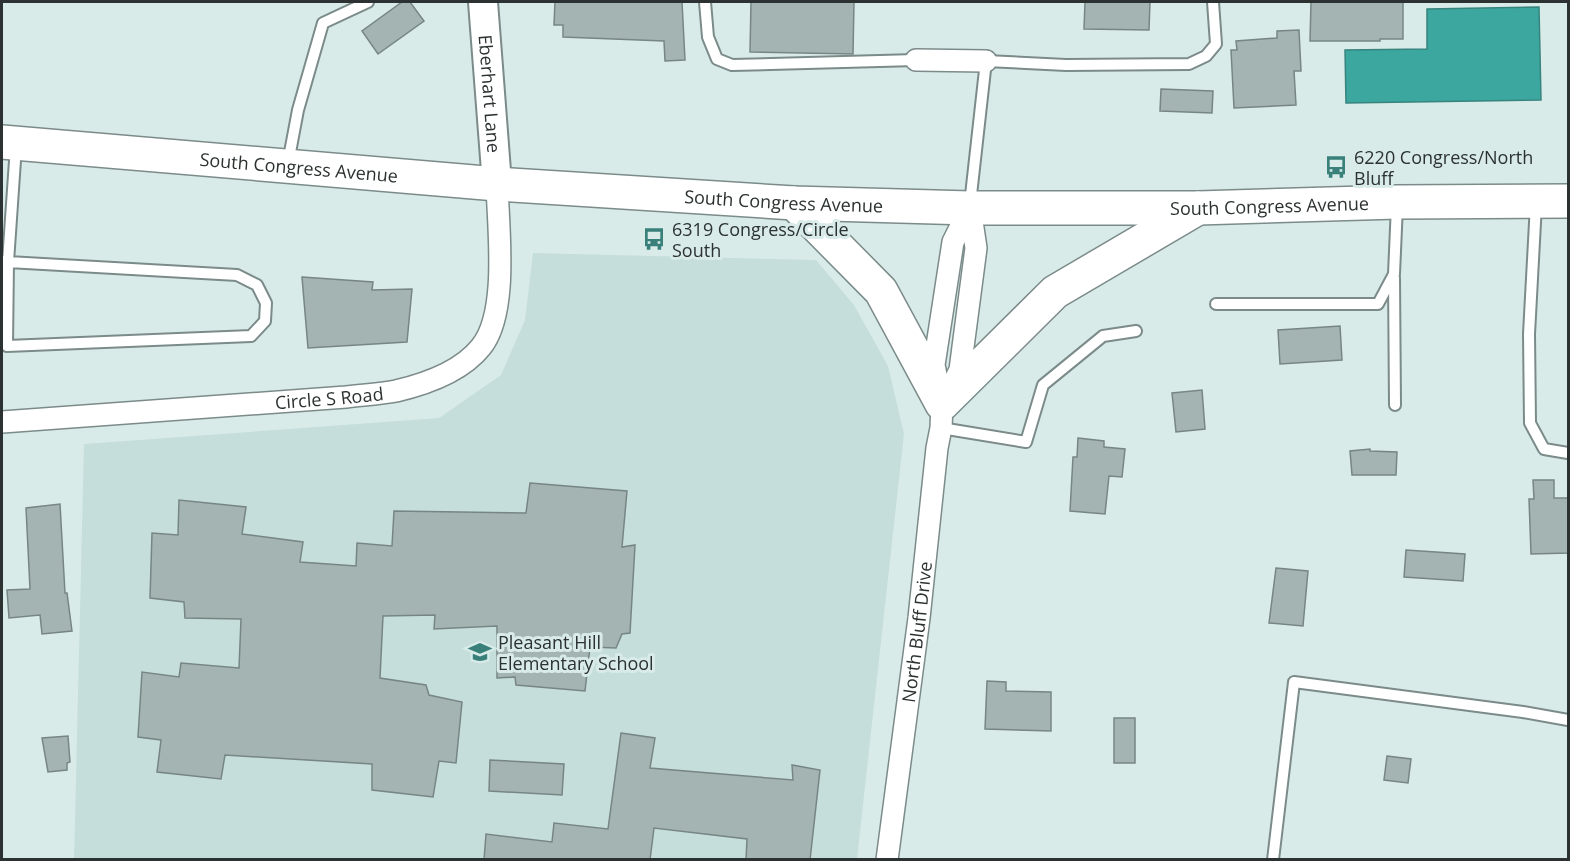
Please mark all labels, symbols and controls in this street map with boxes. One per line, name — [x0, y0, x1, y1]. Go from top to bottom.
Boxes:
street label: Eberhart Lane — [474, 34, 507, 154]
place label: 6220 Congress/North Bluff — [1354, 145, 1533, 190]
street label: South Congress Avenue — [199, 147, 399, 188]
bus stop icon: 6220 Congress/North Bluff — [1323, 154, 1349, 180]
street label: South Congress Avenue — [684, 184, 883, 218]
street label: South Congress Avenue — [1170, 191, 1369, 220]
place label: 6319 Congress/Circle South — [672, 217, 849, 262]
bus stop icon: 6319 Congress/Circle South — [641, 226, 667, 252]
street label: Circle S Road — [274, 381, 385, 414]
street label: North Bluff Drive — [896, 560, 937, 704]
place label: Pleasant Hill Elementary School — [498, 630, 654, 675]
school or university icon: Pleasant Hill Elementary School — [467, 639, 493, 665]

